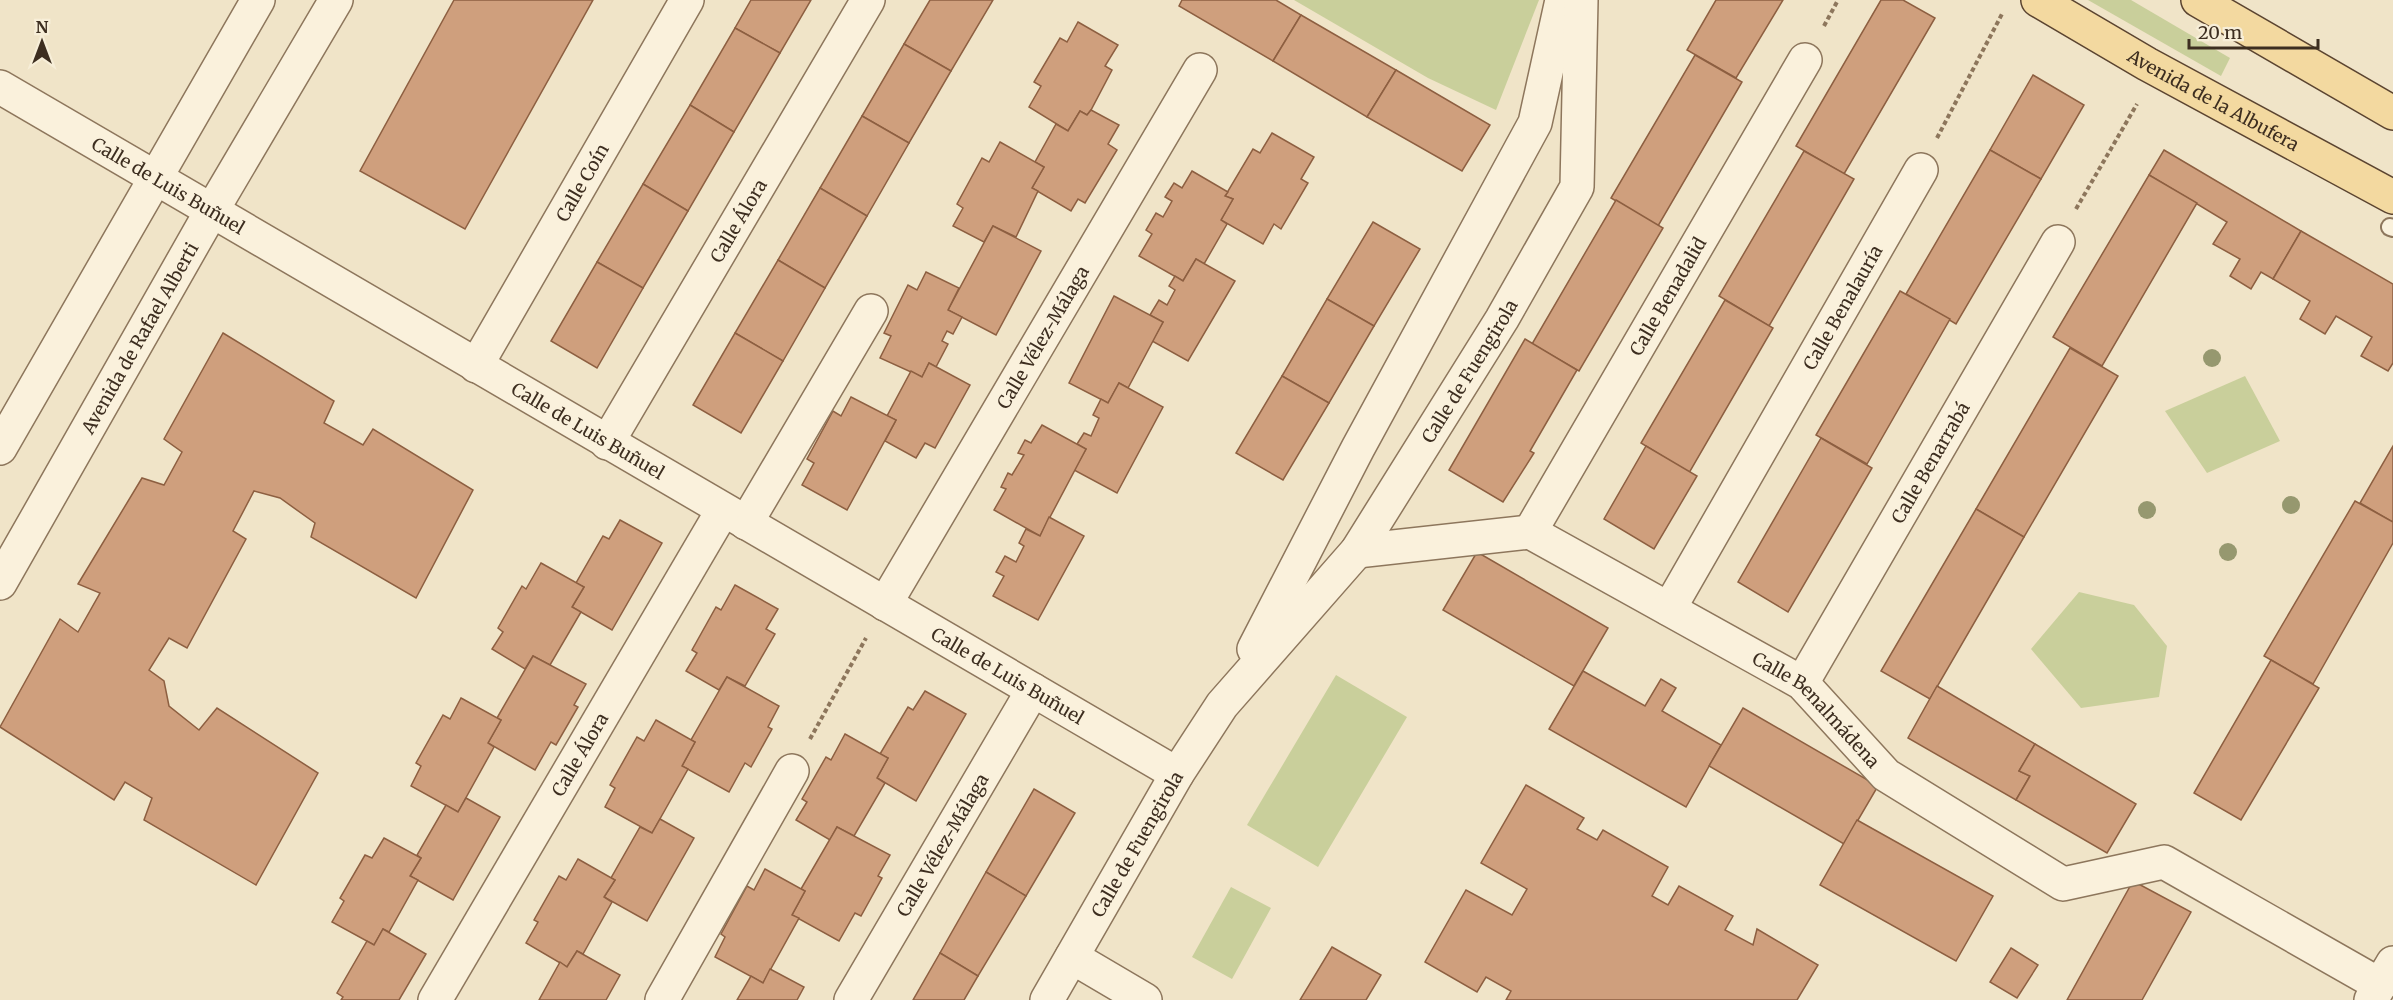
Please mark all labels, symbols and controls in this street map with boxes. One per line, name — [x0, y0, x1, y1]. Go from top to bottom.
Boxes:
north arrow — [12, 12, 72, 72]
scale bar — [2189, 12, 2318, 50]
text: N — [36, 17, 49, 37]
text: 20 m — [2198, 21, 2242, 44]
street label: Avenida de la Albufera — [2123, 43, 2304, 156]
street label: Calle de Luis Buñuel — [88, 132, 249, 239]
street label: Calle Coín — [550, 139, 613, 225]
street label: Calle Álora — [704, 175, 772, 267]
street label: Calle Benadalid — [1624, 233, 1711, 359]
street label: Avenida de Rafael Alberti — [75, 238, 203, 439]
street label: Calle Benalauría — [1797, 240, 1887, 374]
street label: Calle Vélez-Málaga — [991, 261, 1094, 413]
street label: Calle de Fuengirola — [1416, 295, 1522, 447]
street label: Calle de Luis Buñuel — [508, 377, 669, 484]
street label: Calle Benarrabá — [1886, 397, 1974, 527]
street label: Calle de Luis Buñuel — [927, 622, 1089, 729]
street label: Calle Benalmádena — [1748, 646, 1885, 773]
street label: Calle Álora — [546, 708, 613, 800]
street label: Calle de Fuengirola — [1086, 767, 1188, 921]
street label: Calle Vélez-Málaga — [891, 769, 993, 921]

